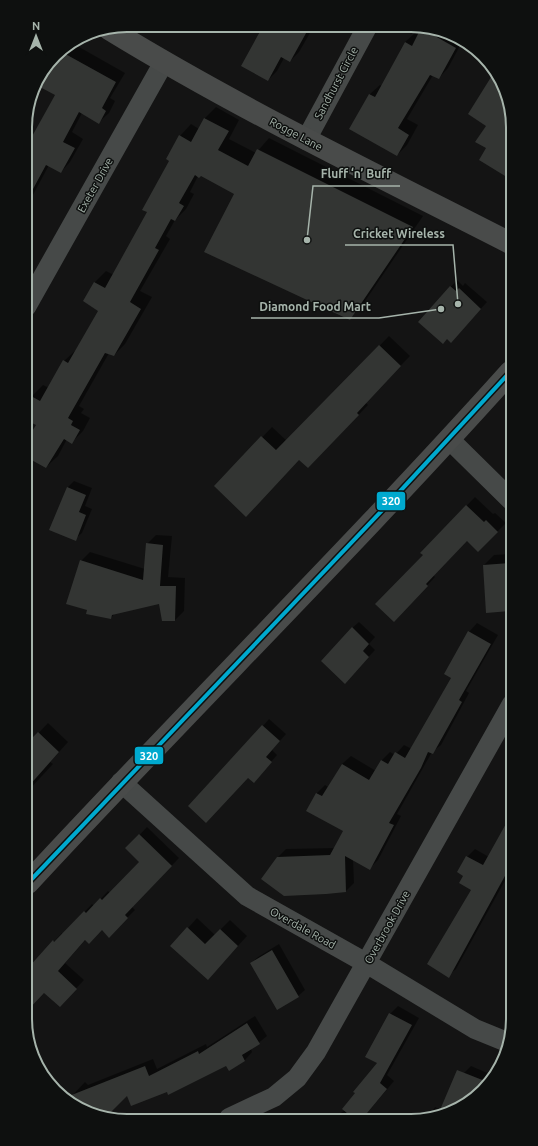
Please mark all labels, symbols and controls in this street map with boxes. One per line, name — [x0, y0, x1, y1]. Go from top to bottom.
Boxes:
north arrow — [16, 16, 56, 56]
text: N — [32, 20, 40, 32]
street label: Sandhurst Circle — [312, 45, 360, 121]
street label: Rogge Lane — [268, 115, 324, 153]
street label: Exeter Drive — [75, 155, 115, 215]
callout: Fluff ‘n’ Buff — [313, 162, 400, 186]
text: Fluff ‘n’ Buff — [321, 167, 391, 180]
callout: Cricket Wireless — [345, 221, 453, 245]
text: Cricket Wireless — [353, 227, 445, 240]
callout: Diamond Food Mart — [251, 294, 379, 318]
text: Diamond Food Mart — [259, 300, 371, 313]
line badge: 320 — [376, 491, 406, 511]
text: 320 — [382, 495, 400, 507]
line badge: 320 — [134, 746, 164, 765]
text: 320 — [140, 750, 158, 762]
street label: Overbrook Drive — [362, 888, 412, 966]
street label: Overdale Road — [268, 905, 338, 951]

